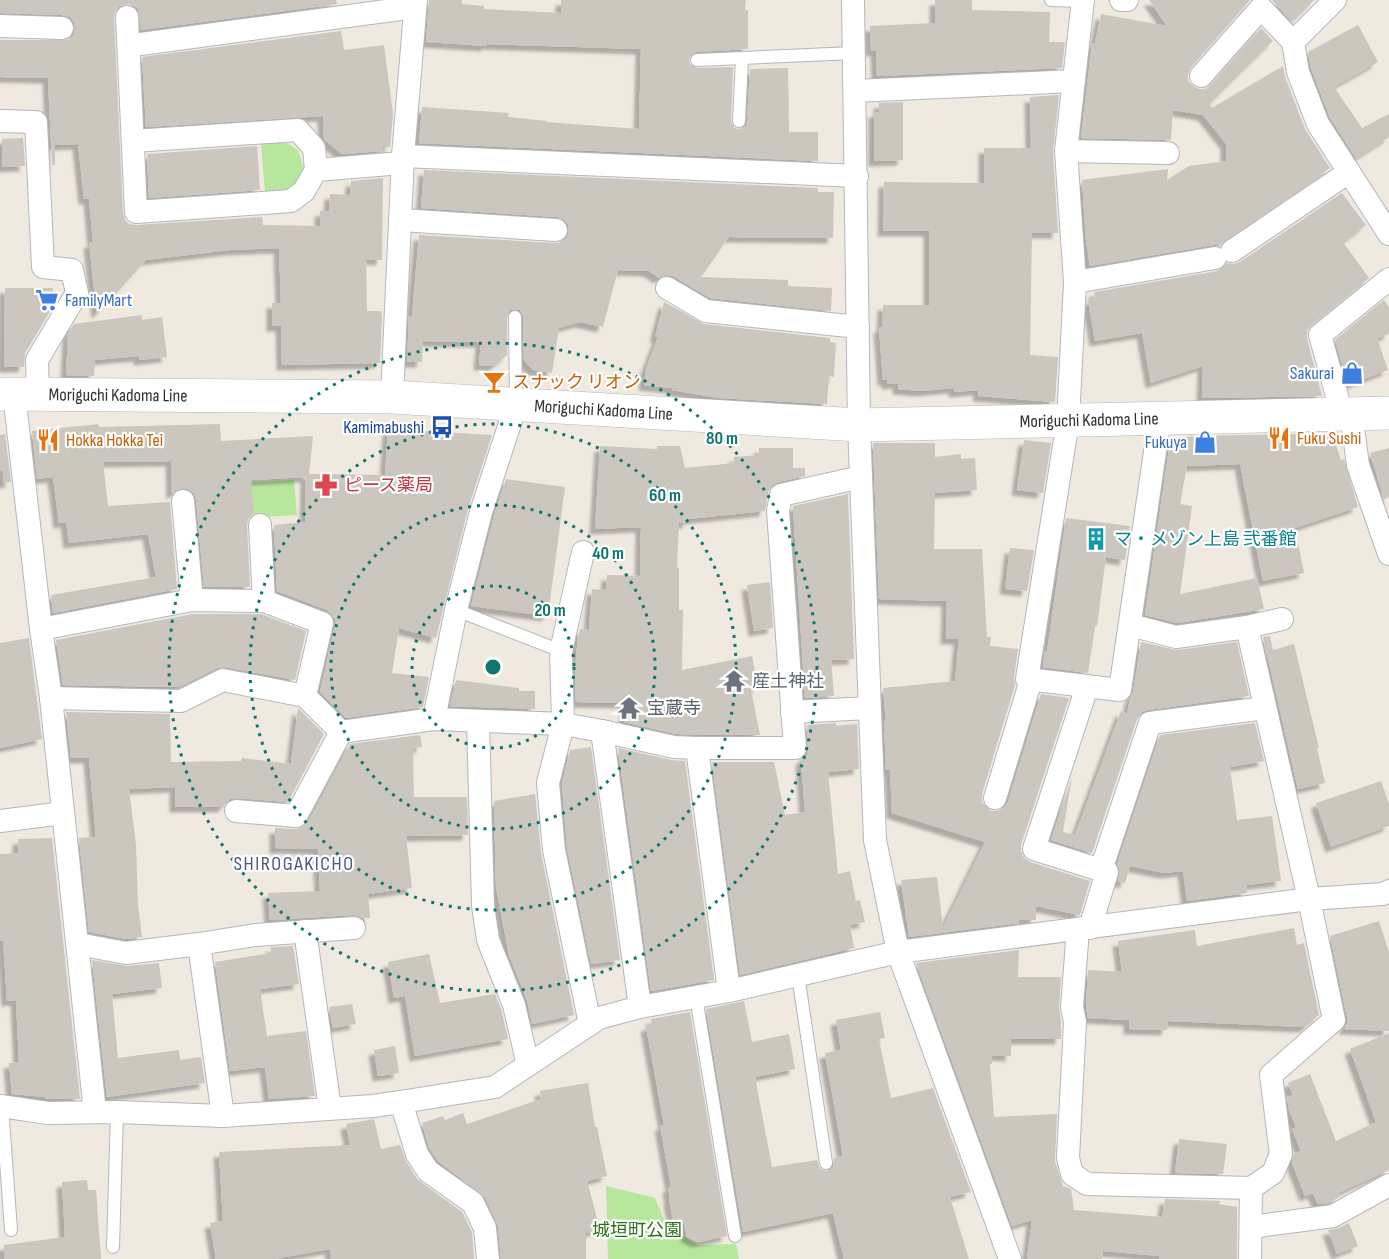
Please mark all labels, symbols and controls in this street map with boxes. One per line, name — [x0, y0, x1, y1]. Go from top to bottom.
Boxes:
supermarket icon: FamilyMart — [34, 287, 60, 313]
place label: FamilyMart — [65, 290, 133, 311]
shop icon: Sakurai — [1339, 360, 1365, 386]
place label: Sakurai — [1290, 363, 1334, 384]
bar icon: スナック リオン — [481, 369, 507, 395]
place label: スナック リオン — [512, 372, 641, 393]
street label: Moriguchi Kadoma Line — [48, 384, 188, 406]
street label: Moriguchi Kadoma Line — [534, 395, 674, 424]
street label: Moriguchi Kadoma Line — [1019, 408, 1159, 432]
bus stop icon: Kamimabushi — [429, 414, 455, 440]
place label: Kamimabushi — [343, 417, 424, 438]
restaurant icon: Fuku Sushi — [1266, 425, 1292, 451]
restaurant icon: Hokka Hokka Tei — [35, 427, 61, 453]
text: 80 m — [706, 428, 738, 449]
place label: Fuku Sushi — [1297, 428, 1361, 449]
shop icon: Fukuya — [1192, 429, 1218, 455]
place label: Hokka Hokka Tei — [66, 430, 163, 451]
place label: Fukuya — [1145, 432, 1187, 453]
pharmacy icon: ピース薬局 — [313, 472, 339, 498]
place label: ピース薬局 — [344, 475, 433, 496]
text: 60 m — [649, 485, 681, 506]
building icon: マ・メゾン上島 弐番館 — [1083, 526, 1109, 552]
place label: マ・メゾン上島 弐番館 — [1114, 529, 1297, 550]
text: 40 m — [592, 543, 624, 564]
text: 20 m — [534, 600, 566, 621]
centre of rings — [483, 657, 503, 677]
temple icon: 産土神社 — [721, 668, 747, 694]
place label: 産土神社 — [752, 671, 824, 692]
temple icon: 宝蔵寺 — [616, 695, 642, 721]
place label: 宝蔵寺 — [647, 698, 701, 719]
district label: SHIROGAKICHO — [233, 852, 355, 876]
park label: 城垣町公園 — [592, 1220, 682, 1241]

